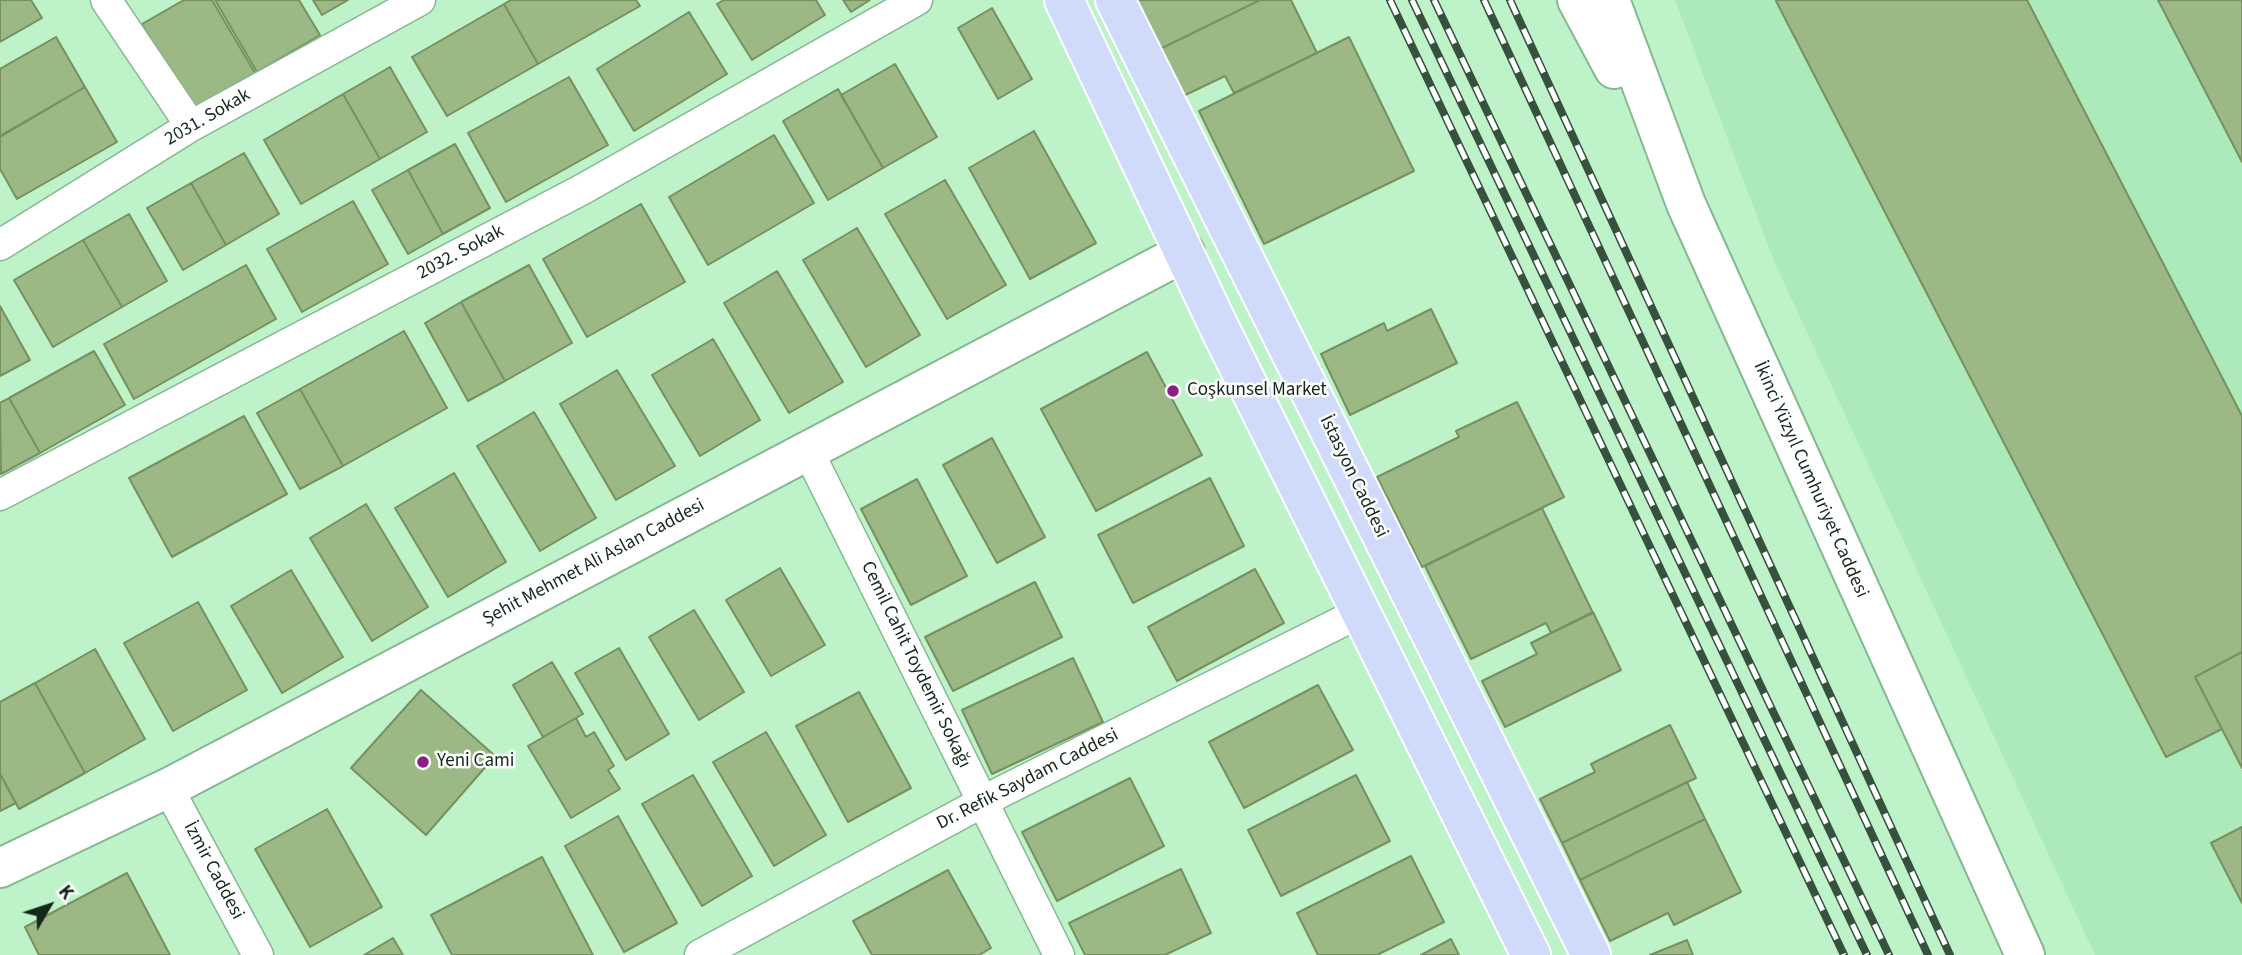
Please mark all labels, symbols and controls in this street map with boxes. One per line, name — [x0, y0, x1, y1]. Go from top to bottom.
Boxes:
street label: 2031. Sokak — [161, 84, 255, 152]
street label: 2032. Sokak — [414, 221, 508, 285]
street label: İkinci Yüzyıl Cumhuriyet Caddesi — [1748, 358, 1872, 602]
place label: Coşkunsel Market — [1187, 380, 1327, 402]
marker: Coşkunsel Market — [1165, 383, 1181, 399]
street label: İstasyon Caddesi — [1314, 412, 1392, 542]
street label: Şehit Mehmet Ali Aslan Caddesi — [479, 495, 709, 631]
street label: Cemil Cahit Toydemir Sokağı — [855, 558, 975, 772]
street label: Dr. Refik Saydam Caddesi — [933, 724, 1123, 836]
place label: Yeni Cami — [437, 751, 514, 773]
marker: Yeni Cami — [415, 754, 431, 770]
street label: İzmir Caddesi — [178, 818, 248, 924]
north arrow — [14, 871, 84, 941]
text: K — [52, 879, 80, 905]

